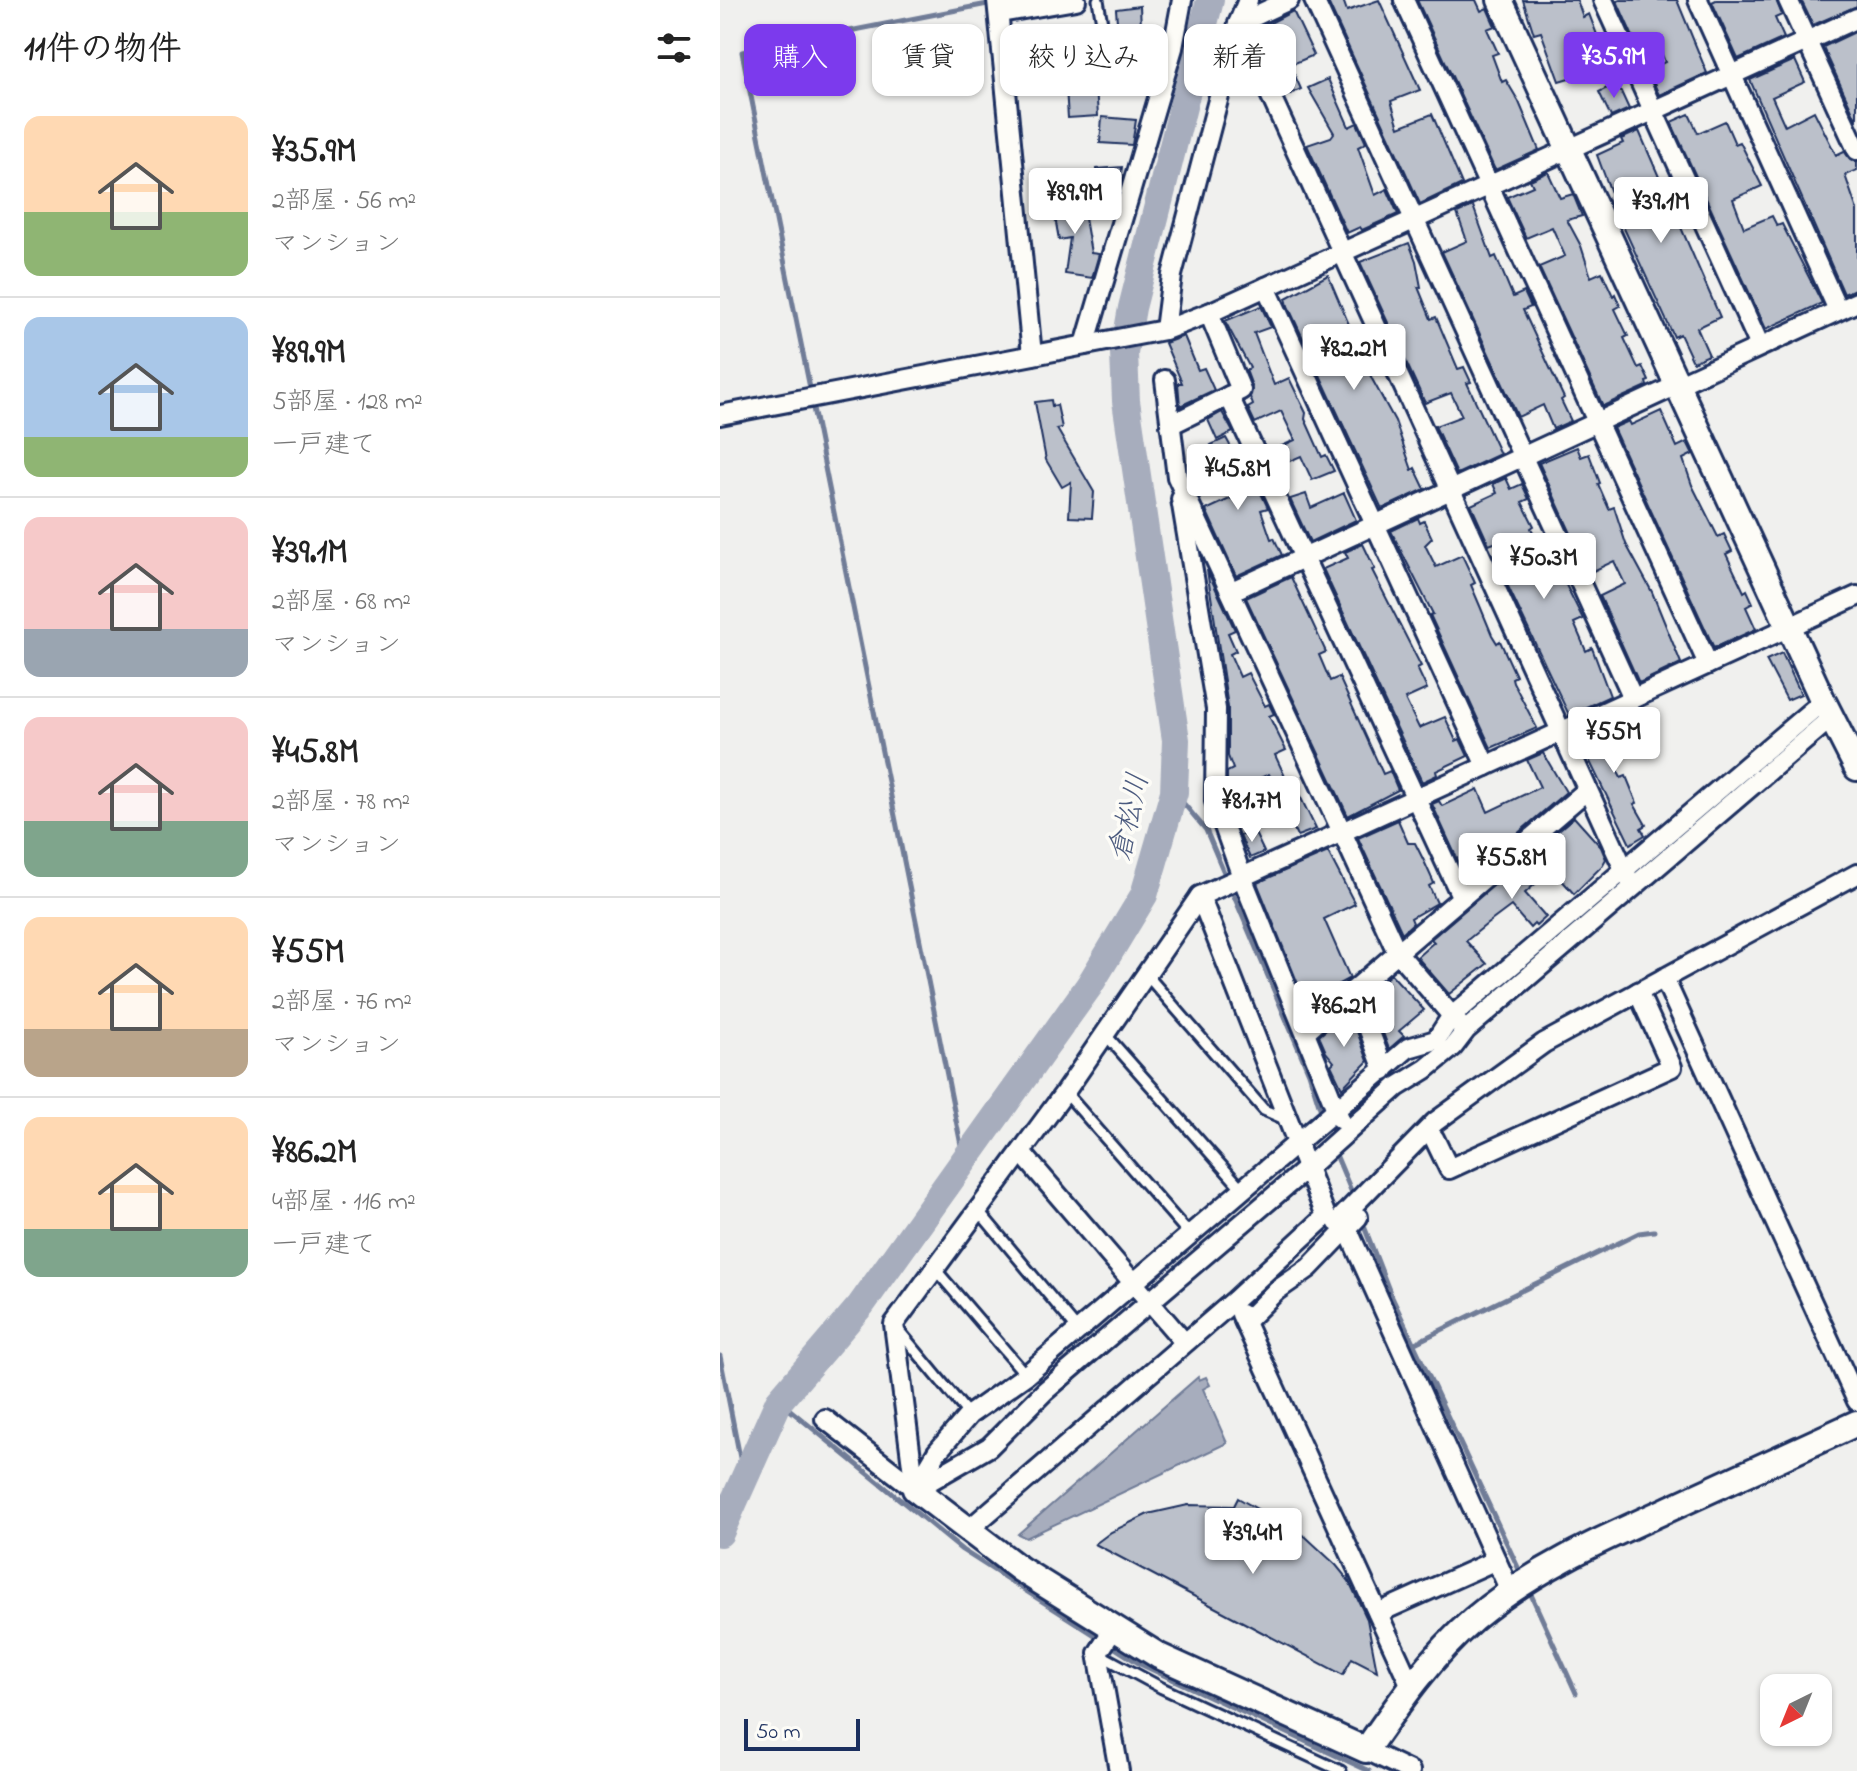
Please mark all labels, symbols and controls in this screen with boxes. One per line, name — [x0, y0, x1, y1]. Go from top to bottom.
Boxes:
chip: 購入 — [744, 24, 856, 96]
chip: 賃貸 — [872, 24, 984, 96]
chip: 絞り込み — [1000, 24, 1168, 96]
chip: 新着 — [1184, 24, 1296, 96]
text: 11件の物件 — [24, 26, 182, 76]
icon: filters — [652, 26, 696, 70]
pin: ¥35.9M — [1549, 32, 1679, 100]
text: ¥35.9M — [1582, 39, 1646, 77]
text: ¥35.9M — [272, 128, 357, 178]
icon: home — [88, 148, 184, 244]
pin: ¥89.9M — [1010, 168, 1140, 236]
text: ¥89.9M — [1047, 175, 1103, 213]
pin: ¥39.1M — [1596, 177, 1726, 245]
text: 2部屋 · 56 m² — [272, 183, 416, 221]
text: ¥39.1M — [1632, 184, 1690, 222]
text: マンション — [272, 226, 401, 264]
pin: ¥82.2M — [1289, 324, 1419, 392]
text: ¥89.9M — [272, 329, 346, 379]
text: ¥82.2M — [1321, 331, 1387, 369]
icon: home — [88, 349, 184, 445]
text: 5部屋 · 128 m² — [272, 384, 423, 422]
text: 一戸建て — [272, 427, 376, 465]
pin: ¥45.8M — [1173, 444, 1303, 512]
text: ¥45.8M — [1205, 451, 1271, 489]
text: ¥39.1M — [272, 529, 348, 579]
pin: ¥50.3M — [1479, 533, 1609, 601]
text: ¥50.3M — [1510, 540, 1578, 578]
icon: home — [88, 549, 184, 645]
text: 2部屋 · 68 m² — [272, 584, 411, 622]
text: マンション — [272, 627, 401, 665]
pin: ¥55M — [1567, 707, 1661, 775]
text: ¥55M — [1586, 714, 1642, 752]
text: ¥45.8M — [272, 729, 359, 779]
icon: home — [88, 749, 184, 845]
water label: 倉松川 — [1099, 769, 1162, 866]
pin: ¥81.7M — [1187, 776, 1317, 844]
text: ¥81.7M — [1222, 783, 1282, 821]
text: 2部屋 · 78 m² — [272, 784, 410, 822]
text: マンション — [272, 827, 401, 865]
pin: ¥55.8M — [1447, 833, 1577, 901]
text: ¥55.8M — [1477, 840, 1547, 878]
text: ¥55M — [272, 929, 345, 979]
icon: home — [88, 949, 184, 1045]
pin: ¥86.2M — [1279, 981, 1409, 1049]
text: 2部屋 · 76 m² — [272, 984, 412, 1022]
text: ¥86.2M — [1311, 988, 1377, 1026]
text: マンション — [272, 1027, 401, 1065]
text: ¥86.2M — [272, 1129, 357, 1179]
icon: home — [88, 1149, 184, 1245]
text: 4部屋 · 116 m² — [272, 1184, 416, 1222]
text: 一戸建て — [272, 1227, 376, 1265]
pin: ¥39.4M — [1188, 1508, 1318, 1576]
text: ¥39.4M — [1223, 1515, 1283, 1553]
north arrow — [1760, 1674, 1832, 1746]
map controls — [1760, 1674, 1832, 1746]
scale bar — [744, 1715, 860, 1751]
text: 50 m — [756, 1717, 801, 1749]

